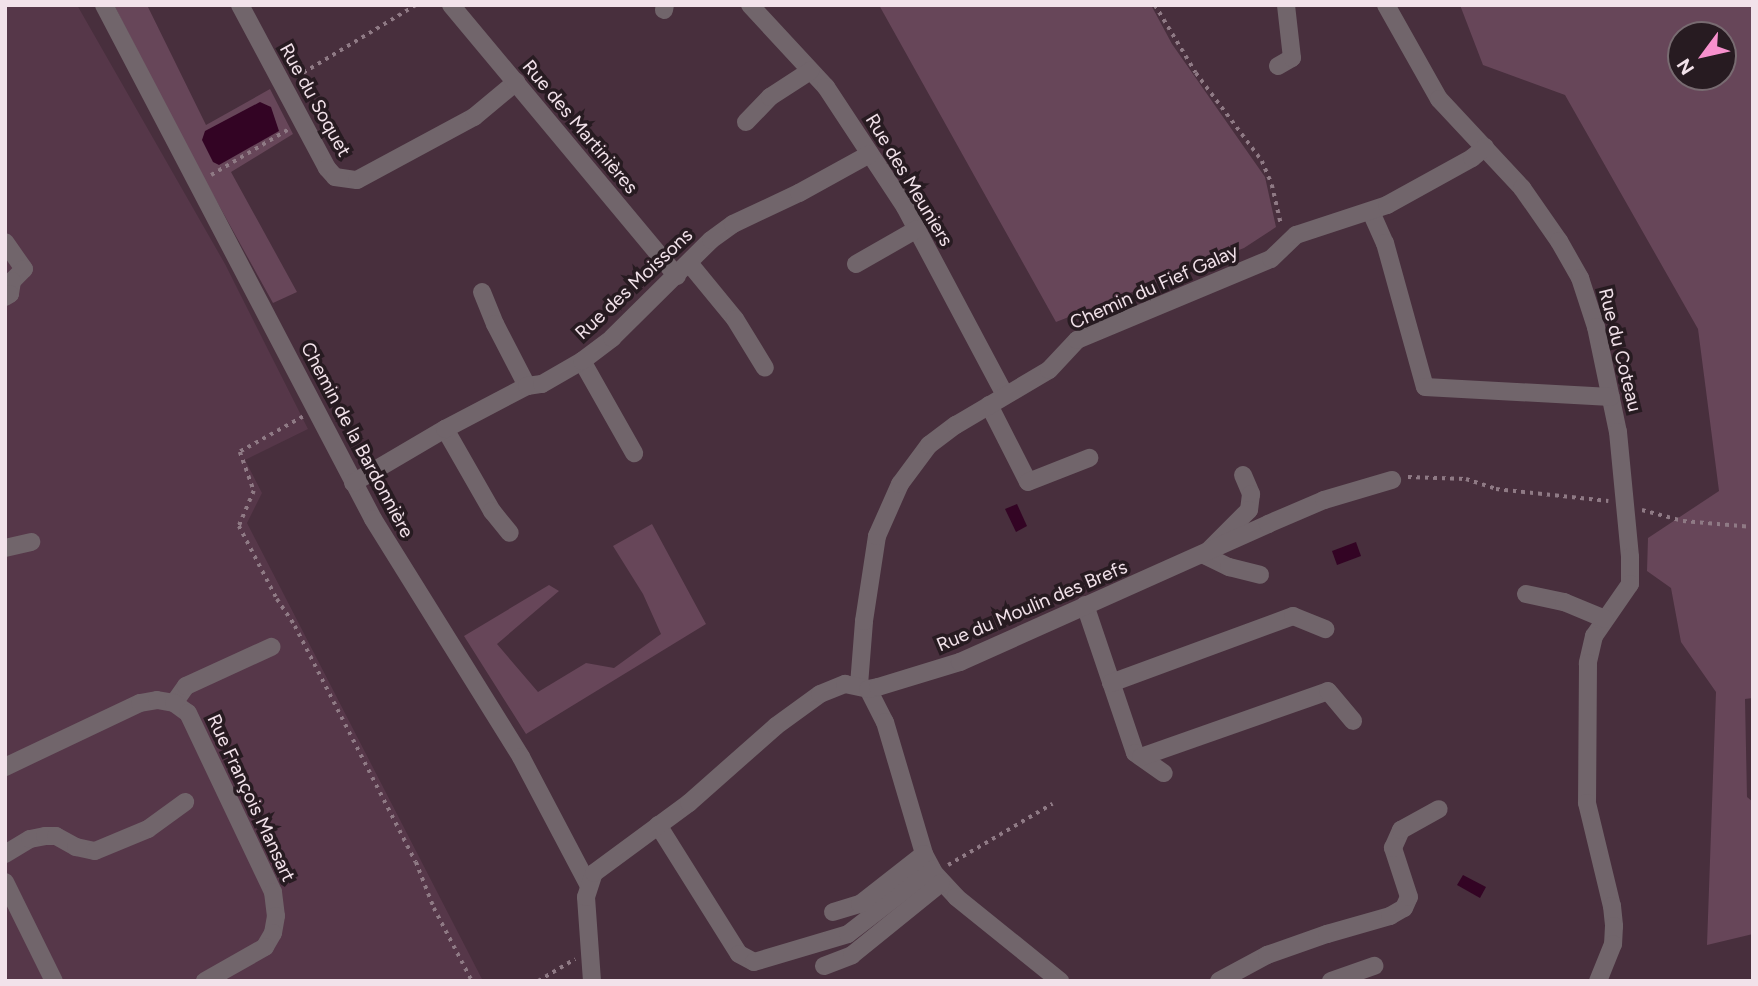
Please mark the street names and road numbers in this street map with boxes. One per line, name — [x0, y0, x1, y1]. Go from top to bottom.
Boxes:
street label: Rue du Soquet — [275, 39, 355, 161]
street label: Rue des Martinières — [517, 56, 643, 198]
street label: Rue des Meuniers — [861, 110, 957, 250]
street label: Rue des Moissons — [571, 224, 697, 344]
street label: Chemin du Fief Galay — [1066, 240, 1242, 334]
street label: Rue du Coteau — [1594, 286, 1646, 414]
street label: Chemin de la Bardonnière — [296, 338, 418, 542]
street label: Rue du Moulin des Brefs — [933, 555, 1131, 657]
street label: Rue François Mansart — [202, 711, 300, 885]

